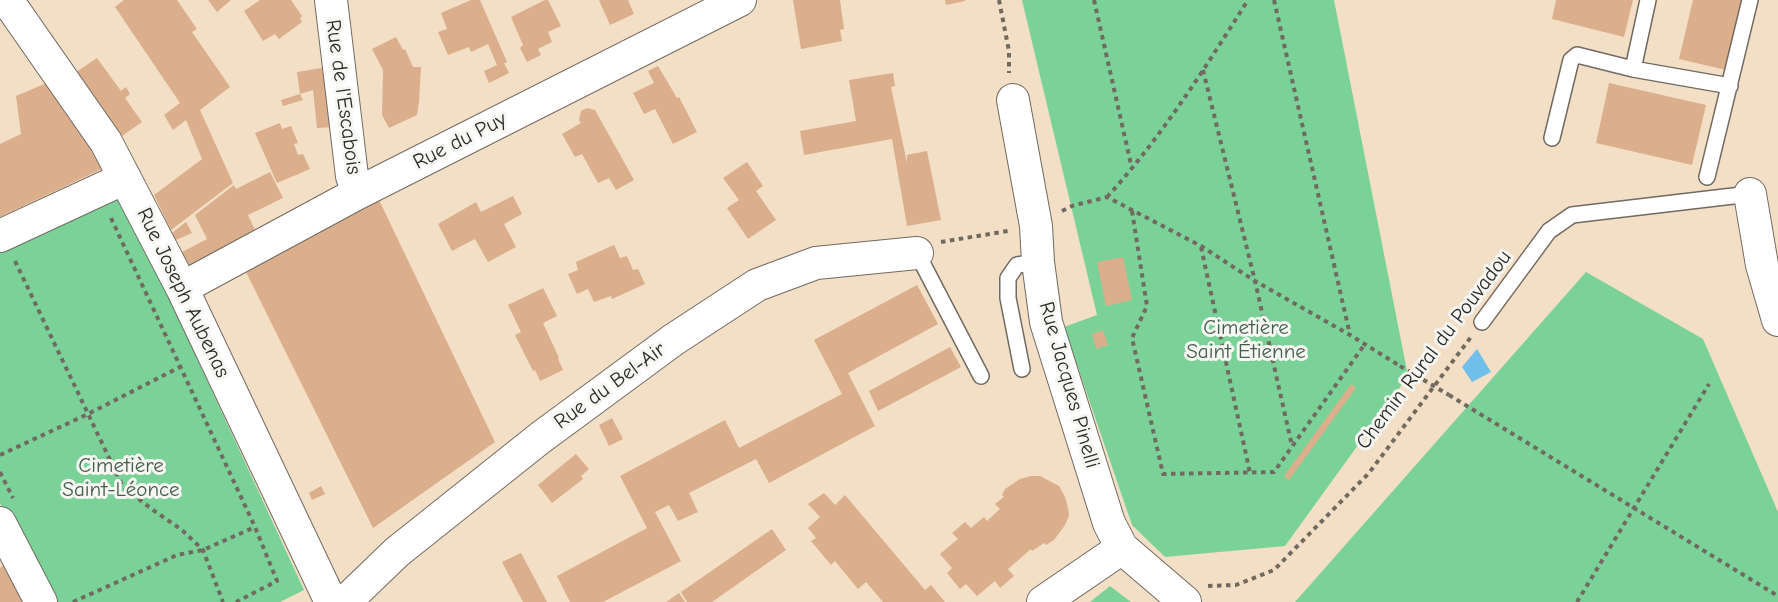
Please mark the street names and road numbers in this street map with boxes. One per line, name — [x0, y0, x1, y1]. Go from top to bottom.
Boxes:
street label: Rue de l'Escabois — [320, 18, 366, 176]
street label: Rue du Puy — [409, 107, 511, 175]
street label: Rue Joseph Aubenas — [131, 204, 235, 382]
street label: Chemin Rural du Pouvadou — [1351, 245, 1517, 455]
street label: Rue Jacques Pinelli — [1033, 299, 1105, 471]
street label: Rue du Bel-Air — [549, 337, 671, 435]

